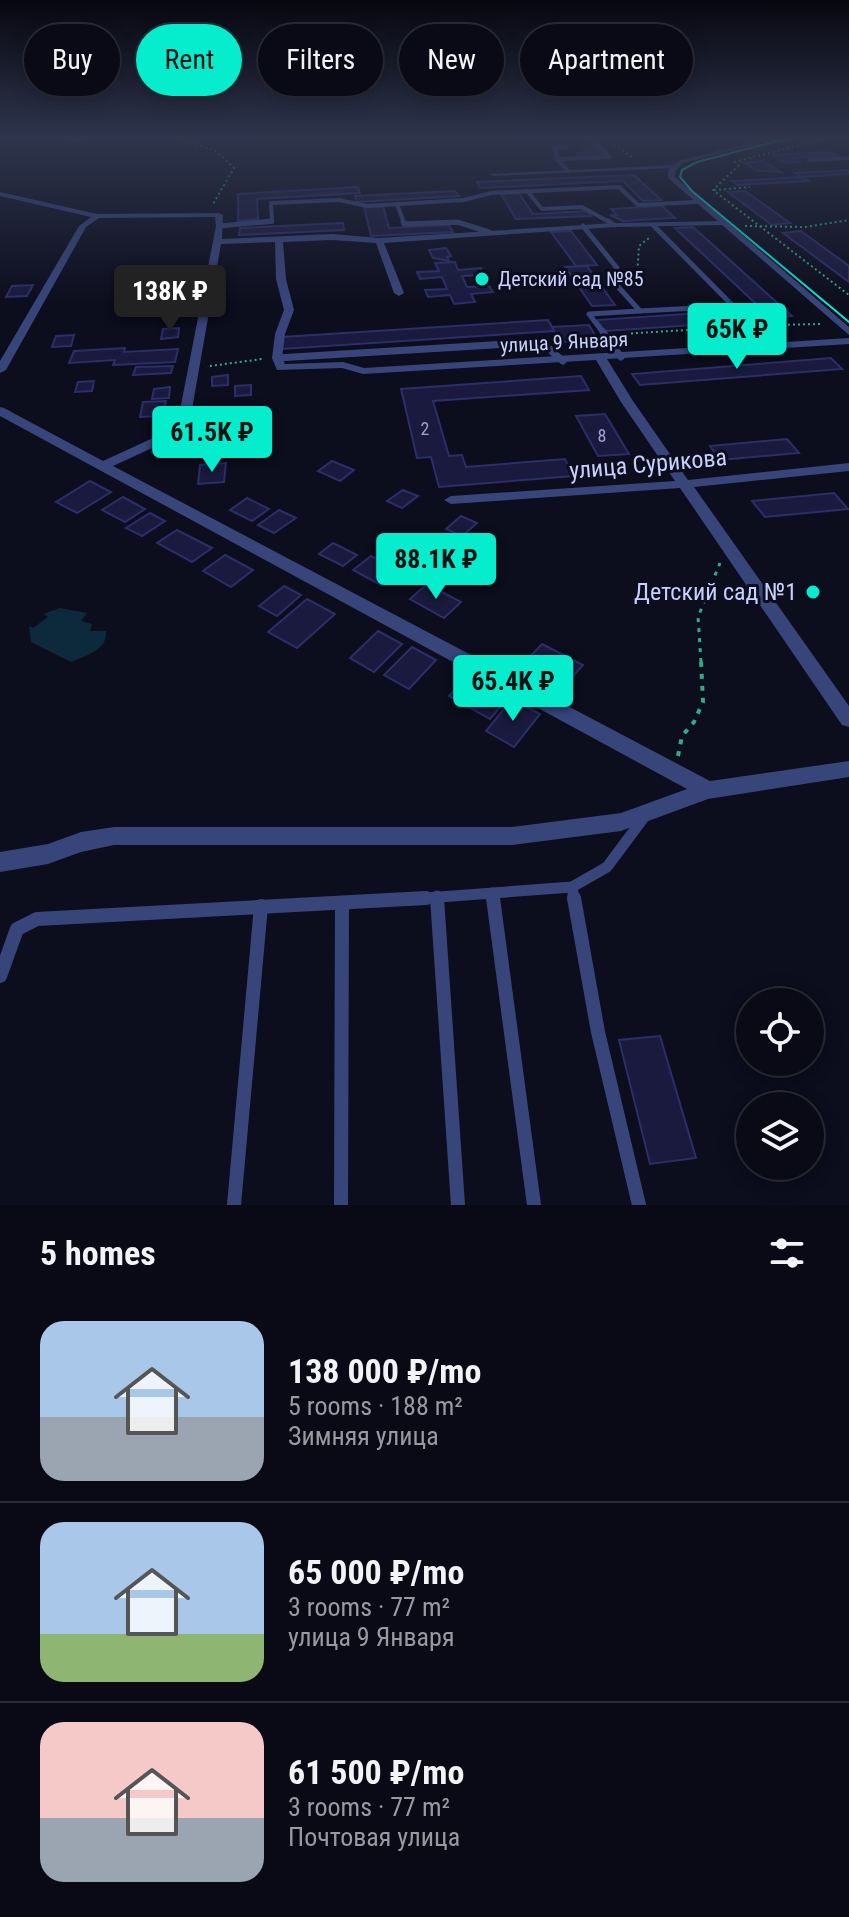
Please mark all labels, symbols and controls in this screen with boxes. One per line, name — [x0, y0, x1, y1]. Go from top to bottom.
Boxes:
chip: Buy — [24, 24, 120, 96]
chip: Rent — [136, 24, 242, 96]
chip: Filters — [258, 24, 383, 96]
chip: New — [399, 24, 504, 96]
chip: Apartment — [520, 24, 693, 96]
pin: 138K ₽ — [105, 265, 235, 333]
place label: Детский сад №85 — [498, 267, 644, 291]
marker: Детский сад №85 — [473, 270, 491, 288]
text: 138K ₽ — [132, 276, 208, 306]
pin: 65K ₽ — [681, 303, 793, 371]
text: 65K ₽ — [706, 314, 768, 344]
street label: улица 9 Января — [499, 327, 629, 357]
pin: 61.5K ₽ — [138, 406, 286, 474]
text: 61.5K ₽ — [170, 417, 254, 447]
house number: 2 — [421, 418, 430, 439]
house number: 8 — [598, 425, 606, 446]
street label: улица Сурикова — [568, 443, 728, 485]
pin: 88.1K ₽ — [362, 533, 510, 601]
text: 88.1K ₽ — [394, 544, 478, 574]
place label: Детский сад №1 — [634, 578, 797, 606]
marker: Детский сад №1 — [804, 583, 822, 601]
pin: 65.4K ₽ — [439, 655, 587, 723]
text: 65.4K ₽ — [471, 666, 555, 696]
map controls — [736, 988, 824, 1180]
button: locate — [736, 988, 824, 1076]
button: layers — [736, 1092, 824, 1180]
icon: filters — [765, 1231, 809, 1275]
text: 5 homes — [40, 1233, 156, 1273]
text: 138 000 ₽/mo — [288, 1351, 481, 1391]
icon: home — [104, 1353, 200, 1449]
text: 5 rooms · 188 m² — [288, 1391, 463, 1421]
text: Зимняя улица — [288, 1421, 439, 1451]
text: 65 000 ₽/mo — [288, 1552, 464, 1592]
icon: home — [104, 1554, 200, 1650]
text: 3 rooms · 77 m² — [288, 1592, 450, 1622]
text: улица 9 Января — [288, 1622, 454, 1652]
text: 61 500 ₽/mo — [288, 1752, 464, 1792]
icon: home — [104, 1754, 200, 1850]
text: 3 rooms · 77 m² — [288, 1792, 450, 1822]
text: Почтовая улица — [288, 1822, 460, 1852]

